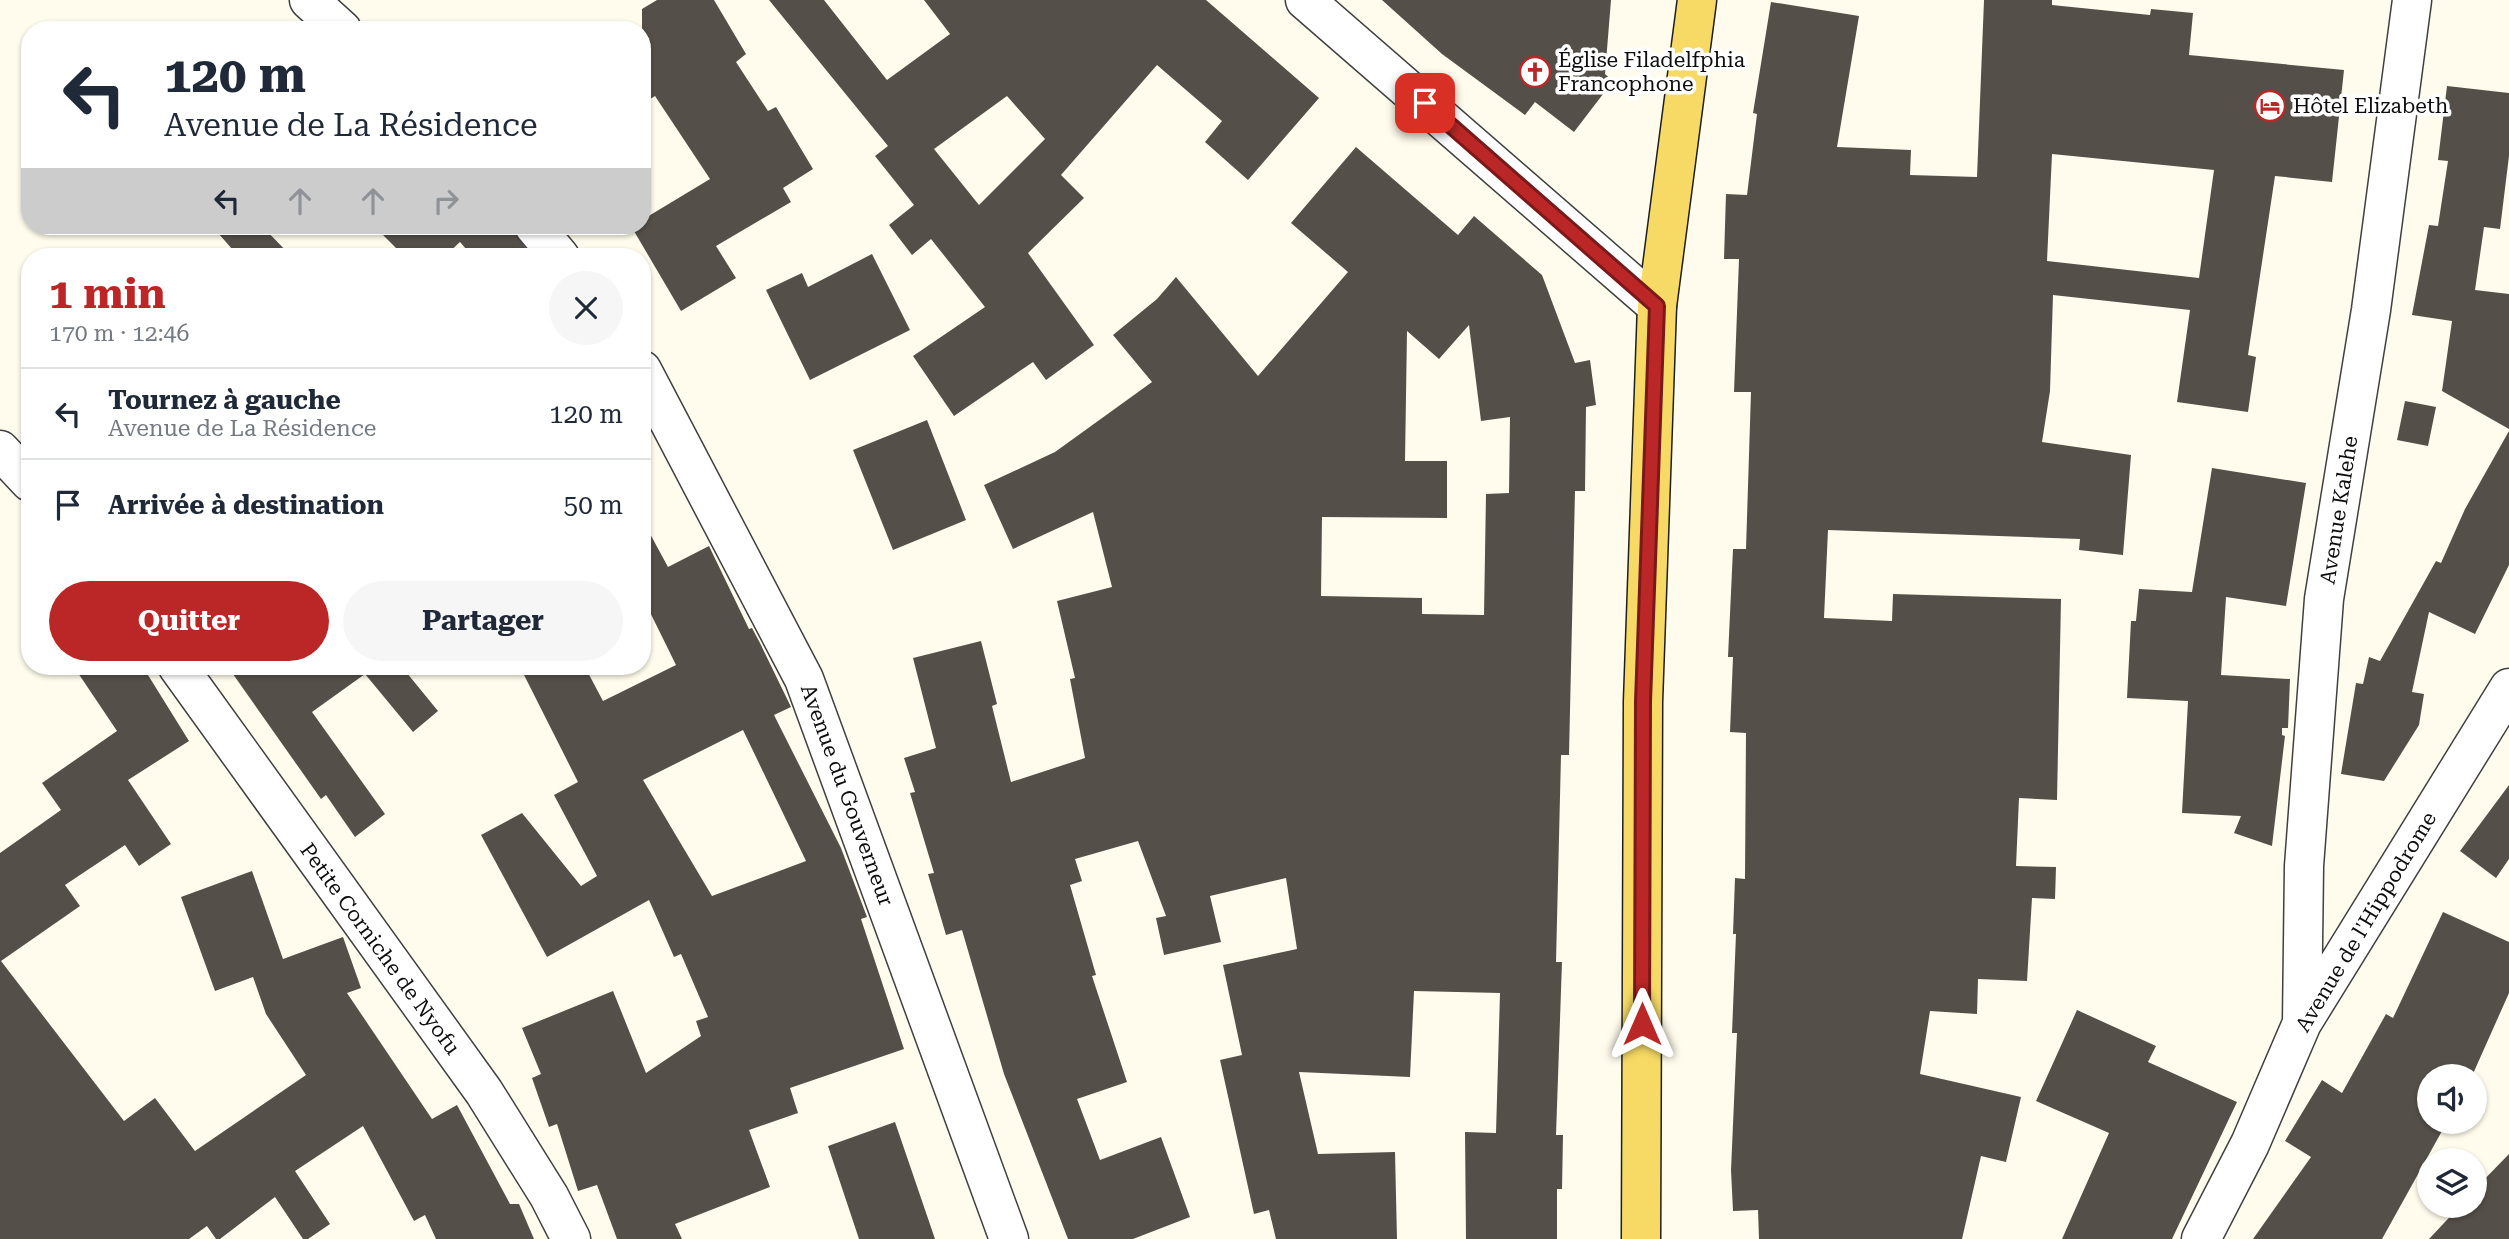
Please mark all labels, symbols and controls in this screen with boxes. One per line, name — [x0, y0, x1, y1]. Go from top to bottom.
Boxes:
text: 120 m — [164, 47, 306, 104]
place label: Église Filadelfphia Francophone — [1558, 47, 1746, 96]
icon: left — [49, 49, 140, 140]
church icon: Église Filadelfphia Francophone — [1518, 55, 1552, 89]
pin — [1395, 73, 1455, 133]
icon: arrive — [1406, 84, 1444, 122]
hotel icon: Hôtel Elizabeth — [2253, 89, 2287, 123]
place label: Hôtel Elizabeth — [2293, 94, 2449, 118]
text: Avenue de La Résidence — [164, 106, 537, 144]
icon: left — [208, 182, 246, 220]
icon: ahead — [281, 182, 319, 220]
icon: ahead — [354, 182, 392, 220]
icon: right — [427, 182, 465, 220]
text: 1 min — [49, 269, 166, 318]
button: close — [549, 271, 623, 345]
text: 170 m · 12:46 — [49, 320, 189, 347]
text: Tournez à gauche — [108, 385, 341, 415]
icon: left — [49, 395, 87, 433]
text: 120 m — [549, 399, 623, 429]
text: Avenue de La Résidence — [108, 415, 376, 442]
street label: Avenue Kalehe — [2315, 434, 2363, 586]
icon: arrive — [49, 486, 87, 524]
text: Arrivée à destination — [108, 490, 384, 520]
text: 50 m — [564, 490, 623, 520]
button: Quitter — [49, 581, 329, 661]
button: Partager — [343, 581, 623, 661]
street label: Avenue du Gouverneur — [796, 681, 898, 909]
street label: Avenue de l'Hippodrome — [2291, 808, 2441, 1036]
street label: Petite Corniche de Nyofu — [295, 839, 465, 1059]
position arrow — [1605, 987, 1679, 1061]
map controls — [2417, 1064, 2487, 1218]
button: sound — [2417, 1064, 2487, 1134]
button: layers — [2417, 1148, 2487, 1218]

